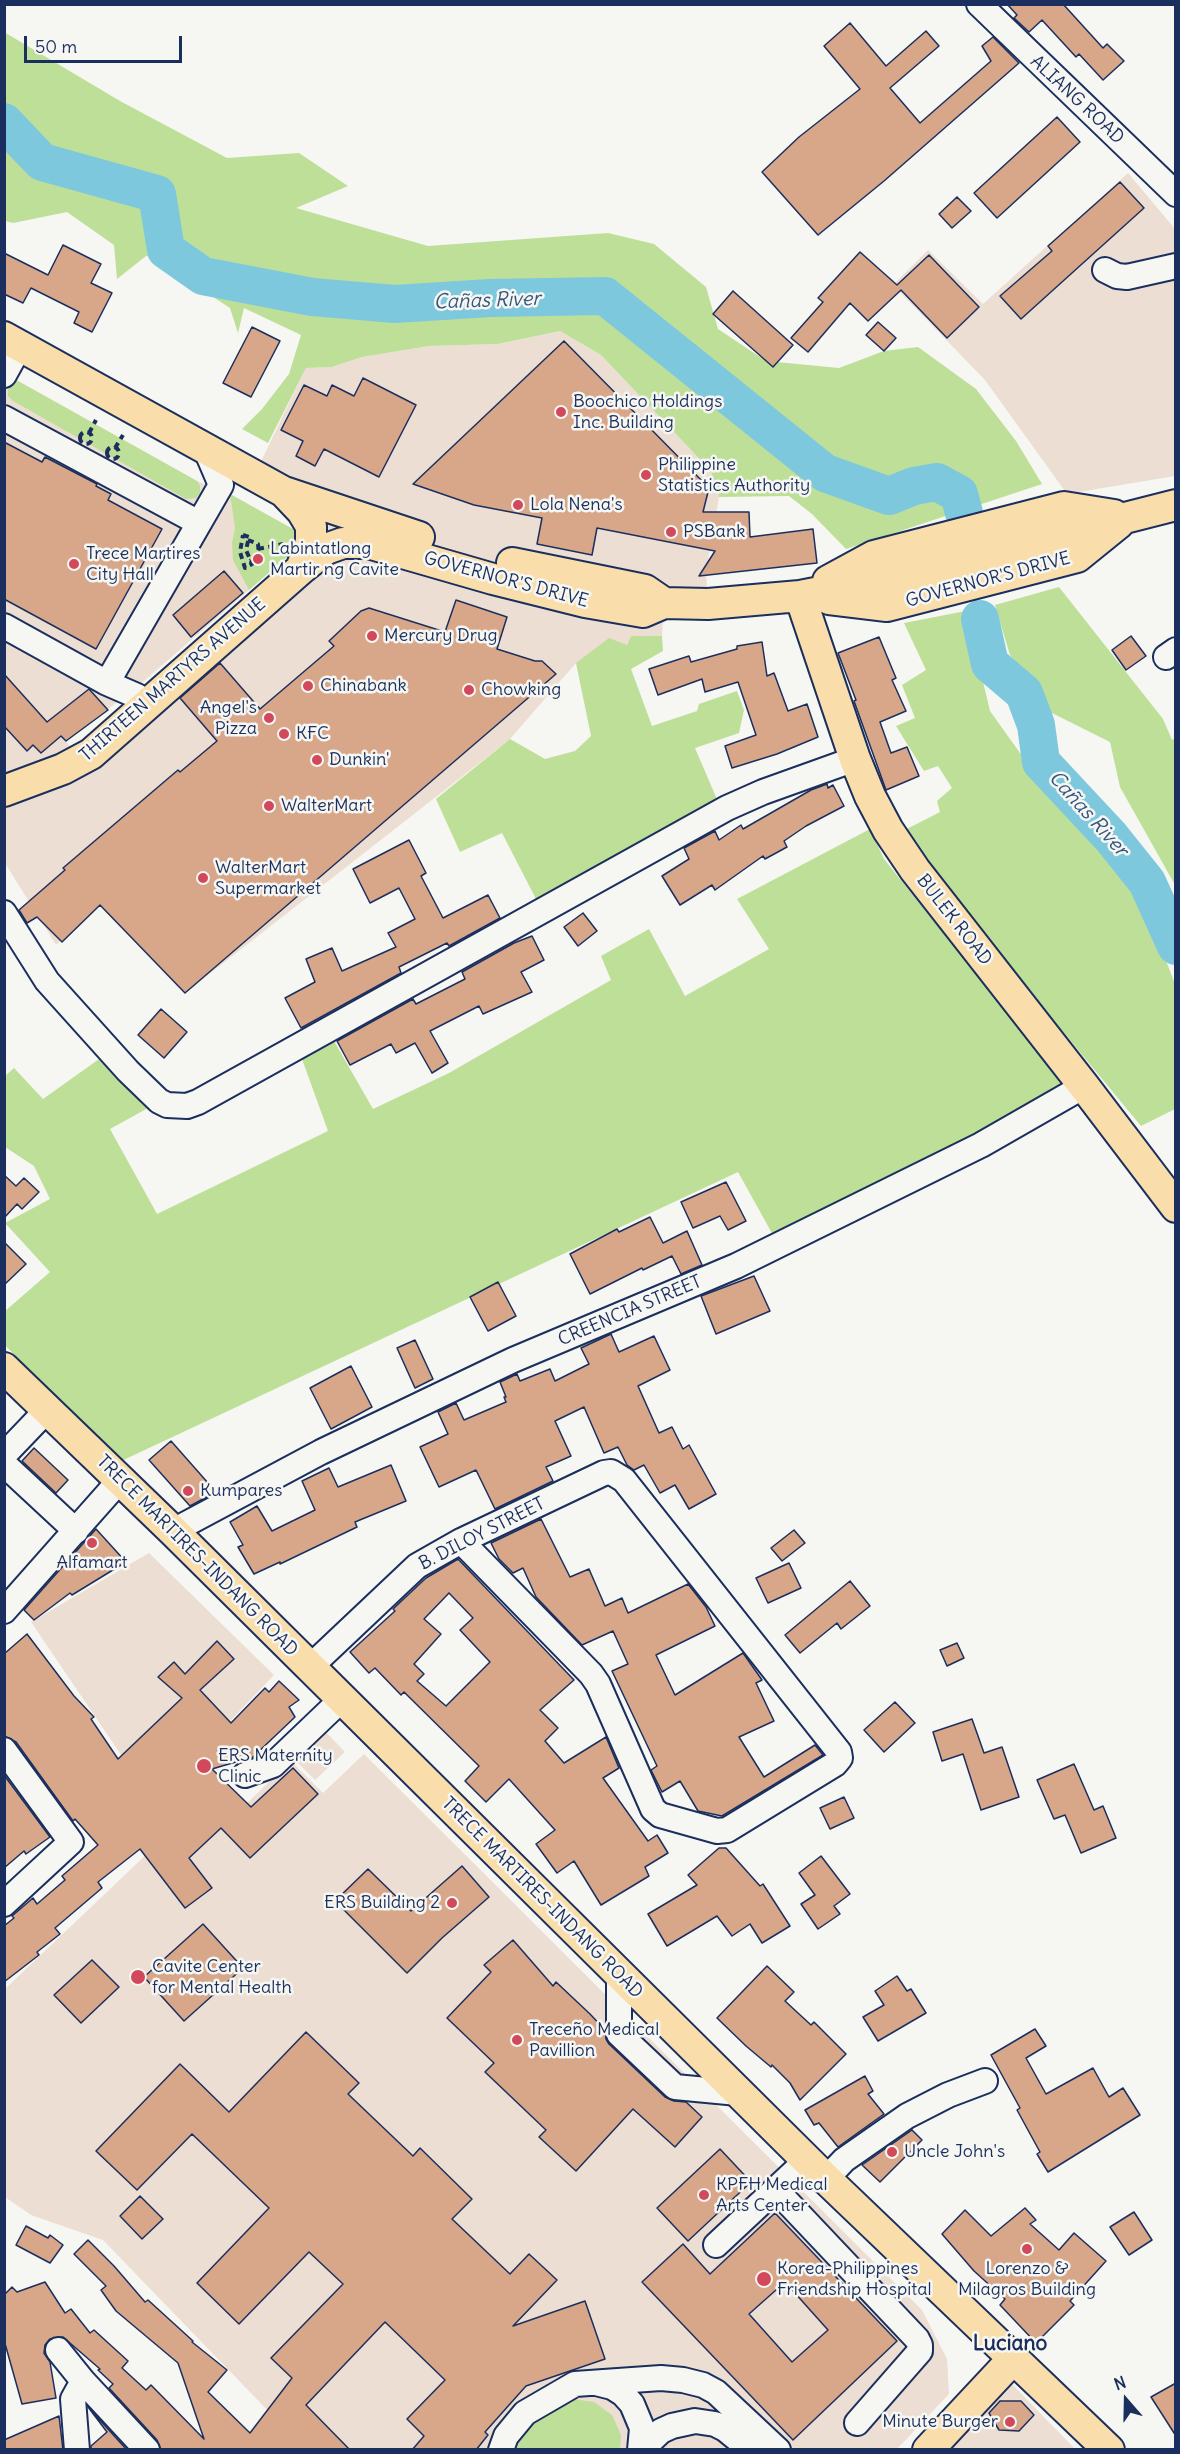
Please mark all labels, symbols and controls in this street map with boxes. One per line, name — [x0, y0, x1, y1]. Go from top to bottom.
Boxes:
scale bar — [27, 24, 184, 62]
text: 50 m — [35, 35, 77, 58]
street label: ALIANG ROAD — [1026, 51, 1128, 149]
water label: Cañas River — [433, 287, 541, 315]
place label: Boochico Holdings Inc. Building — [573, 391, 722, 434]
marker: Boochico Holdings Inc. Building — [554, 405, 568, 419]
place label: Philippine Statistics Authority — [658, 454, 810, 496]
marker: Philippine Statistics Authority — [639, 468, 653, 482]
place label: Lola Nena's — [530, 494, 623, 516]
marker: Lola Nena's — [511, 498, 525, 512]
place label: PSBank — [683, 521, 745, 543]
marker: PSBank — [664, 525, 678, 539]
place label: Labintatlong Martir ng Cavite — [270, 538, 399, 580]
place label: Trece Martires City Hall — [86, 543, 200, 586]
street label: GOVERNOR'S DRIVE — [421, 548, 591, 612]
street label: GOVERNOR'S DRIVE — [903, 548, 1073, 612]
marker: Labintatlong Martir ng Cavite — [251, 552, 265, 566]
marker: Trece Martires City Hall — [67, 557, 81, 571]
street label: THIRTEEN MARTYRS AVENUE — [76, 593, 270, 767]
place label: Mercury Drug — [384, 625, 497, 647]
marker: Mercury Drug — [365, 629, 379, 643]
place label: Chinabank — [320, 675, 407, 697]
marker: Chinabank — [301, 679, 315, 693]
place label: Chowking — [481, 679, 561, 701]
marker: Chowking — [462, 683, 476, 697]
place label: Angel's Pizza — [200, 697, 257, 740]
marker: Angel's Pizza — [262, 711, 276, 725]
place label: KFC — [296, 723, 329, 745]
marker: KFC — [277, 727, 291, 741]
place label: Dunkin' — [329, 749, 389, 771]
marker: Dunkin' — [310, 753, 324, 767]
water label: Cañas River — [1043, 766, 1133, 862]
place label: WalterMart — [281, 795, 372, 817]
marker: WalterMart — [262, 799, 276, 813]
place label: WalterMart Supermarket — [215, 857, 321, 900]
street label: BULEK ROAD — [912, 870, 996, 970]
marker: WalterMart Supermarket — [196, 871, 210, 885]
street label: CREENCIA STREET — [555, 1271, 705, 1351]
street label: TRECE MARTIRES-INDANG ROAD — [92, 1451, 302, 1661]
place label: Kumpares — [200, 1480, 282, 1502]
marker: Kumpares — [181, 1484, 195, 1498]
street label: B. DILOY STREET — [415, 1493, 549, 1575]
marker: Alfamart — [85, 1536, 99, 1550]
place label: Alfamart — [57, 1552, 127, 1574]
place label: ERS Maternity Clinic — [218, 1745, 333, 1788]
marker: ERS Maternity Clinic — [195, 1757, 213, 1775]
street label: TRECE MARTIRES-INDANG ROAD — [437, 1793, 647, 2003]
place label: ERS Building 2 — [324, 1892, 440, 1914]
marker: ERS Building 2 — [445, 1896, 459, 1910]
place label: Cavite Center for Mental Health — [152, 1956, 292, 1998]
marker: Cavite Center for Mental Health — [129, 1968, 147, 1986]
place label: Treceño Medical Pavillion — [529, 2019, 659, 2062]
marker: Treceño Medical Pavillion — [510, 2033, 524, 2047]
place label: Uncle John's — [904, 2141, 1005, 2163]
marker: Uncle John's — [885, 2145, 899, 2159]
place label: KPFH Medical Arts Center — [716, 2174, 827, 2216]
marker: KPFH Medical Arts Center — [697, 2188, 711, 2202]
marker: Lorenzo & Milagros Building — [1020, 2242, 1034, 2256]
place label: Korea-Philippines Friendship Hospital — [777, 2258, 932, 2300]
place label: Lorenzo & Milagros Building — [958, 2258, 1096, 2300]
marker: Korea-Philippines Friendship Hospital — [755, 2270, 773, 2288]
district label: Luciano — [973, 2331, 1047, 2357]
north arrow — [1096, 2370, 1156, 2430]
text: N — [1111, 2372, 1128, 2394]
place label: Minute Burger — [882, 2411, 998, 2433]
marker: Minute Burger — [1003, 2415, 1017, 2429]

